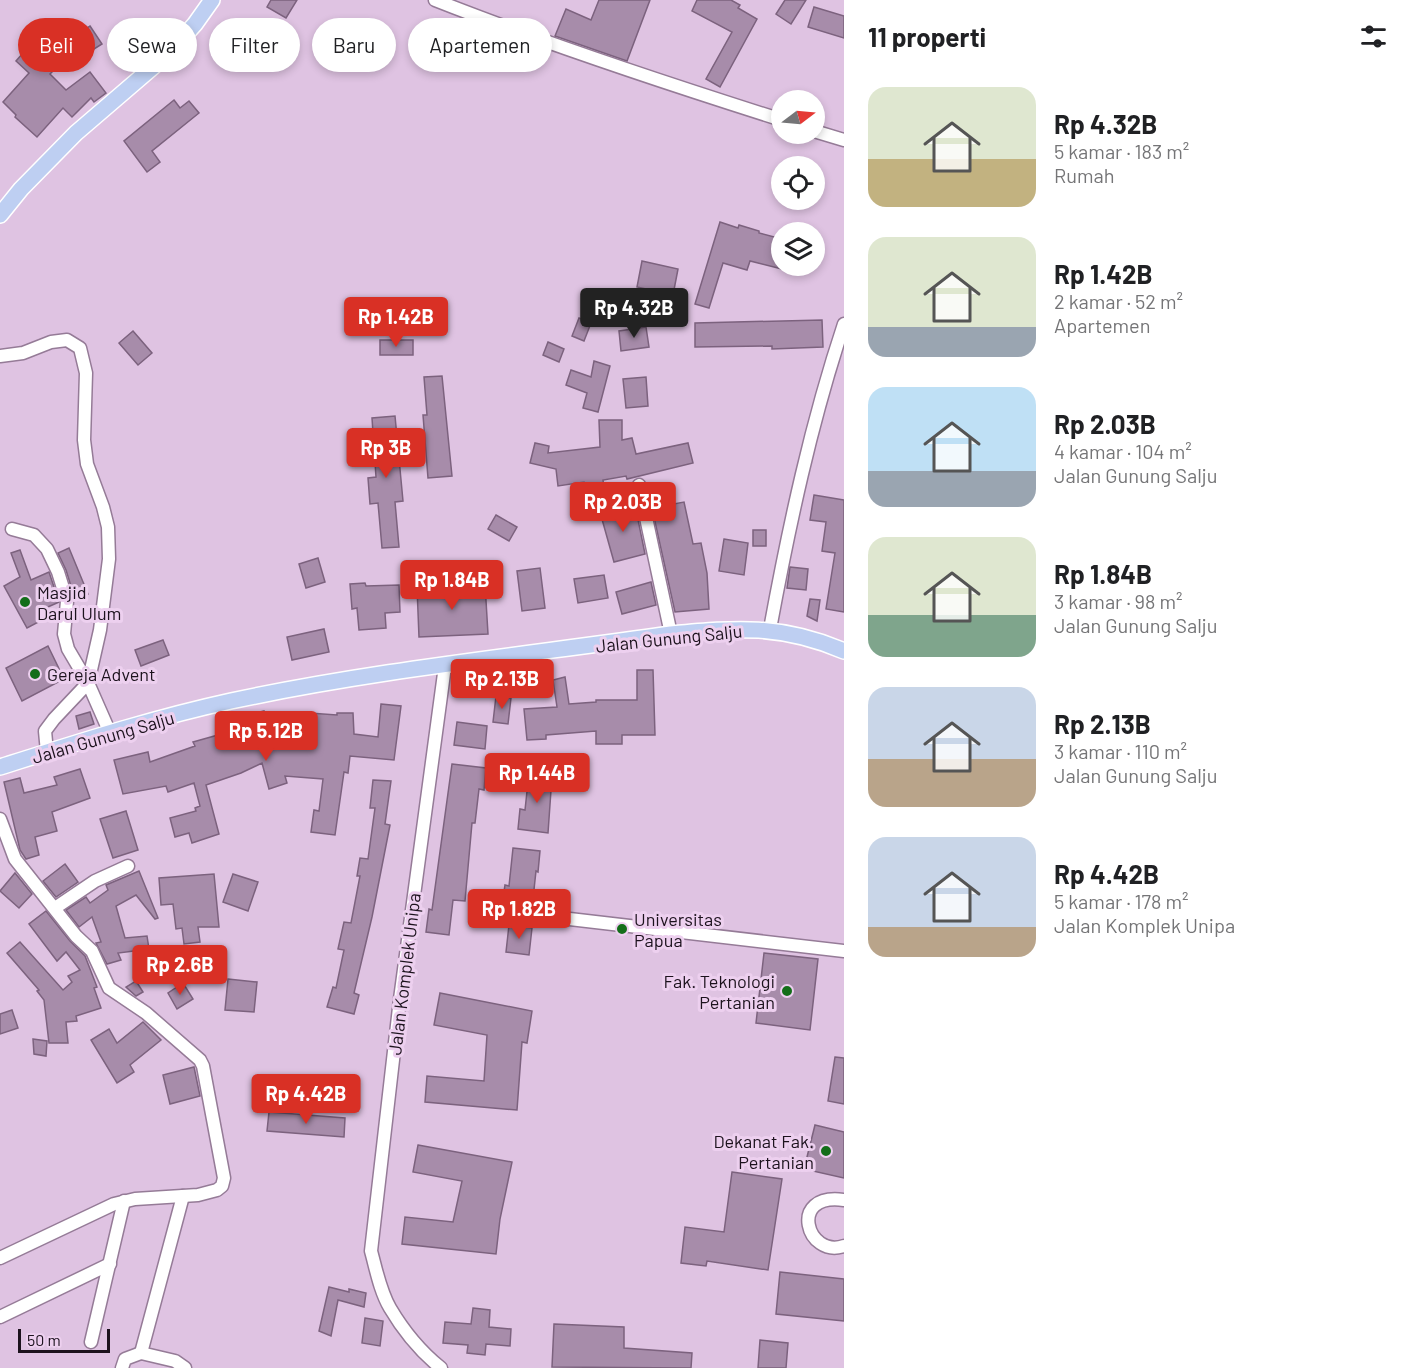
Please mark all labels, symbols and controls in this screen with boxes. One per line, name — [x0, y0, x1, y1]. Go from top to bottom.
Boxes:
chip: Beli — [18, 18, 95, 72]
chip: Sewa — [107, 18, 197, 72]
chip: Filter — [209, 18, 300, 72]
chip: Baru — [312, 18, 396, 72]
chip: Apartemen — [408, 18, 552, 72]
icon: filters — [1357, 20, 1390, 53]
text: 11 properti — [868, 21, 986, 52]
north arrow — [771, 90, 825, 144]
map controls — [771, 90, 825, 276]
text: Rp 4.32B — [1054, 108, 1157, 139]
icon: home — [916, 111, 988, 183]
text: 5 kamar · 183 m² — [1054, 139, 1189, 163]
button: locate — [771, 156, 825, 210]
text: Rumah — [1054, 163, 1115, 187]
button: layers — [771, 222, 825, 276]
text: Rp 1.42B — [1054, 258, 1153, 289]
icon: home — [916, 261, 988, 333]
pin: Rp 4.32B — [572, 288, 696, 339]
text: 2 kamar · 52 m² — [1054, 289, 1183, 313]
text: Rp 4.32B — [594, 295, 674, 319]
pin: Rp 1.42B — [334, 297, 458, 348]
text: Rp 1.42B — [358, 304, 434, 328]
text: Apartemen — [1054, 313, 1150, 337]
text: Rp 2.03B — [1054, 408, 1156, 439]
icon: home — [916, 411, 988, 483]
pin: Rp 3B — [344, 428, 428, 479]
text: Rp 3B — [361, 435, 411, 459]
text: 4 kamar · 104 m² — [1054, 439, 1192, 463]
text: Jalan Gunung Salju — [1054, 463, 1217, 487]
pin: Rp 2.03B — [561, 482, 685, 533]
text: Rp 2.03B — [584, 489, 662, 513]
text: Rp 1.84B — [1054, 558, 1152, 589]
pin: Rp 1.84B — [390, 560, 514, 611]
icon: home — [916, 561, 988, 633]
text: Rp 1.84B — [414, 567, 490, 591]
place label: Masjid Darul Ulum — [37, 581, 122, 624]
text: 3 kamar · 98 m² — [1054, 589, 1183, 613]
marker: Masjid Darul Ulum — [18, 595, 32, 609]
text: Jalan Gunung Salju — [1054, 613, 1217, 637]
street label: Jalan Gunung Salju — [595, 619, 743, 657]
pin: Rp 2.13B — [440, 659, 564, 710]
place label: Gereja Advent — [47, 663, 156, 685]
text: Rp 2.13B — [465, 666, 539, 690]
marker: Gereja Advent — [28, 667, 42, 681]
street label: Jalan Gunung Salju — [29, 706, 177, 768]
text: Rp 2.13B — [1054, 708, 1151, 739]
pin: Rp 5.12B — [204, 711, 328, 762]
icon: home — [916, 711, 988, 783]
text: Rp 5.12B — [229, 718, 303, 742]
text: 3 kamar · 110 m² — [1054, 739, 1187, 763]
pin: Rp 1.44B — [475, 753, 599, 804]
text: Rp 1.44B — [499, 760, 575, 784]
text: Jalan Gunung Salju — [1054, 763, 1217, 787]
text: Rp 4.42B — [1054, 858, 1159, 889]
icon: home — [916, 861, 988, 933]
pin: Rp 1.82B — [457, 889, 581, 940]
text: 5 kamar · 178 m² — [1054, 889, 1189, 913]
street label: Jalan Komplek Unipa — [383, 892, 425, 1056]
text: Rp 1.82B — [482, 896, 556, 920]
place label: Universitas Papua — [634, 908, 722, 951]
text: Jalan Komplek Unipa — [1054, 913, 1235, 937]
marker: Universitas Papua — [615, 922, 629, 936]
pin: Rp 2.6B — [125, 945, 235, 996]
text: Rp 2.6B — [146, 952, 214, 976]
place label: Fak. Teknologi Pertanian — [663, 970, 775, 1013]
marker: Fak. Teknologi Pertanian — [780, 984, 794, 998]
pin: Rp 4.42B — [244, 1074, 368, 1125]
text: Rp 4.42B — [266, 1081, 346, 1105]
place label: Dekanat Fak. Pertanian — [713, 1130, 814, 1173]
marker: Dekanat Fak. Pertanian — [819, 1144, 833, 1158]
scale bar — [18, 1326, 110, 1354]
text: 50 m — [27, 1330, 61, 1349]

